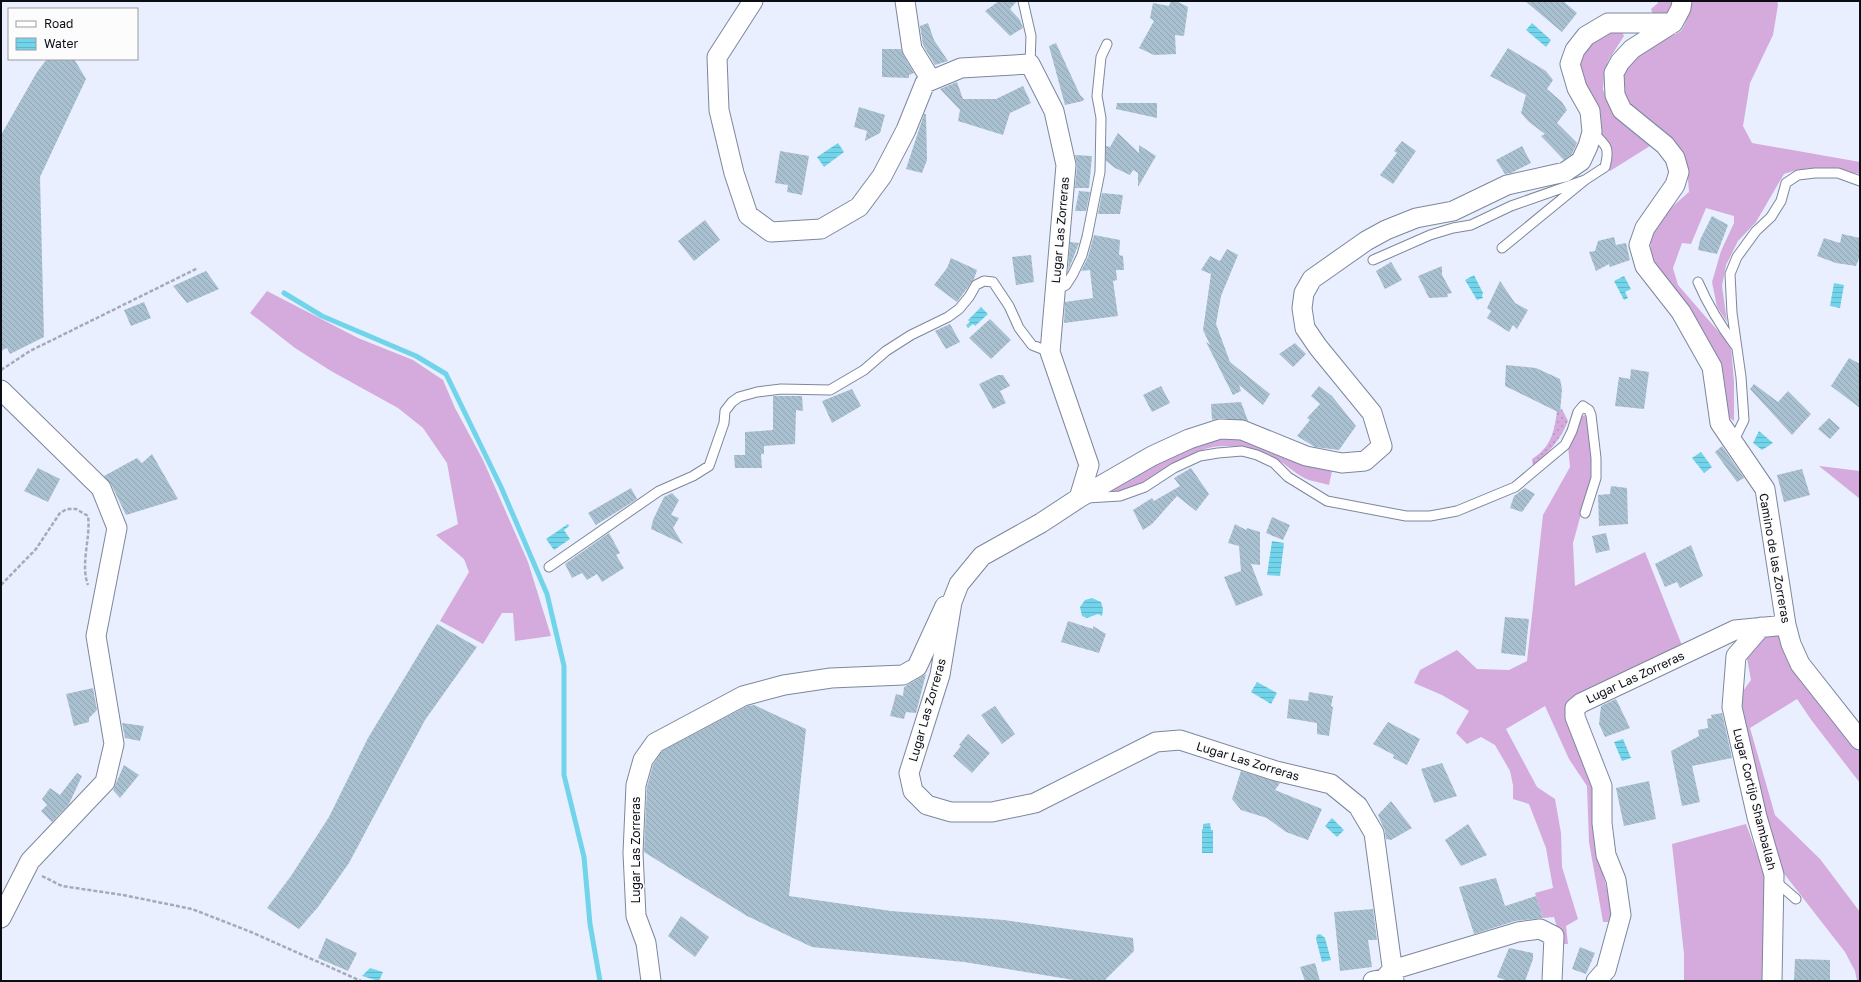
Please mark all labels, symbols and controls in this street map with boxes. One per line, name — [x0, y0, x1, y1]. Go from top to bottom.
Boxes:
legend — [8, 8, 138, 60]
text: Road — [44, 16, 73, 31]
text: Water — [44, 36, 78, 51]
street label: Lugar Las Zorreras — [1048, 176, 1072, 284]
street label: Camino de las Zorreras — [1756, 492, 1794, 624]
street label: Lugar Las Zorreras — [1583, 648, 1687, 706]
street label: Lugar Las Zorreras — [905, 657, 949, 763]
street label: Lugar Cortijo Shamballah — [1730, 726, 1780, 872]
street label: Lugar Las Zorreras — [1195, 738, 1301, 784]
street label: Lugar Las Zorreras — [628, 797, 643, 903]

